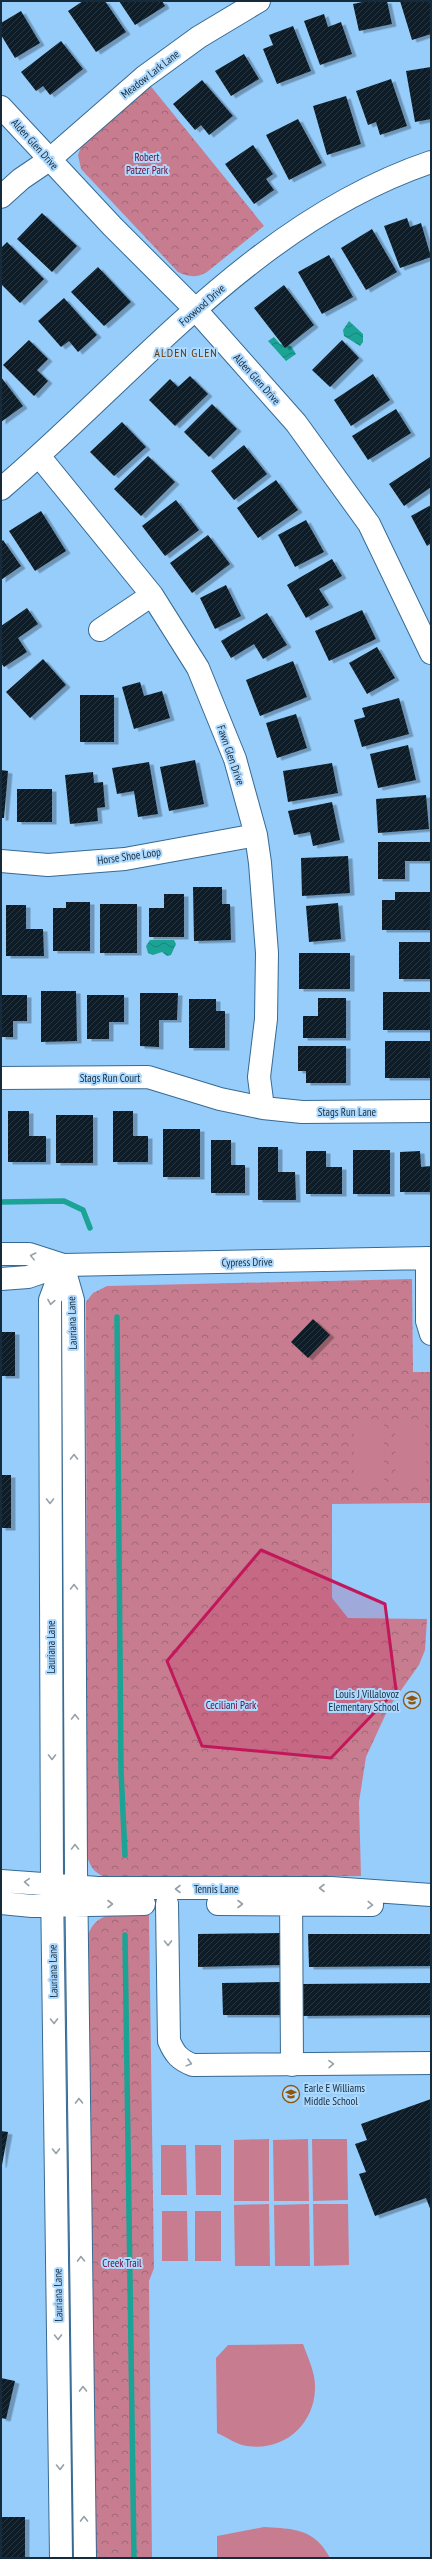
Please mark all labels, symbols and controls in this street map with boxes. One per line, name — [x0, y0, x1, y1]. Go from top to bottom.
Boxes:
street label: Meadow Lark Lane — [118, 47, 182, 101]
street label: Alden Glen Drive — [8, 116, 62, 173]
park label: Robert Patzer Park — [126, 150, 169, 177]
street label: Foxwood Drive — [176, 281, 228, 329]
district label: ALDEN GLEN — [154, 345, 218, 360]
street label: Alden Glen Drive — [230, 351, 284, 408]
street label: Fawn Glen Drive — [214, 723, 248, 787]
street label: Horse Shoe Loop — [96, 845, 162, 867]
street label: Stags Run Court — [80, 1071, 140, 1085]
street label: Stags Run Lane — [318, 1105, 377, 1119]
one-way arrow — [29, 1252, 36, 1261]
street label: Cypress Drive — [221, 1255, 273, 1269]
street label: Lauriana Lane — [64, 1296, 80, 1350]
one-way arrow — [47, 1298, 56, 1305]
one-way arrow — [70, 1454, 78, 1460]
one-way arrow — [46, 1498, 54, 1504]
one-way arrow — [70, 1584, 78, 1590]
street label: Lauriana Lane — [44, 1620, 58, 1674]
place label: Louis J Villalovoz Elementary School — [329, 1687, 399, 1714]
school or university icon: Louis J Villalovoz Elementary School — [402, 1690, 422, 1710]
park label: Ceciliani Park — [206, 1698, 257, 1712]
one-way arrow — [71, 1714, 79, 1720]
one-way arrow — [47, 1754, 56, 1760]
one-way arrow — [71, 1844, 80, 1850]
one-way arrow — [23, 1878, 30, 1887]
street label: Tennis Lane — [194, 1882, 239, 1896]
one-way arrow — [319, 1884, 325, 1892]
one-way arrow — [175, 1885, 181, 1893]
one-way arrow — [107, 1900, 113, 1908]
one-way arrow — [237, 1900, 243, 1908]
one-way arrow — [367, 1901, 373, 1910]
one-way arrow — [164, 1940, 172, 1946]
street label: Lauriana Lane — [46, 1944, 60, 1998]
one-way arrow — [50, 2018, 58, 2024]
one-way arrow — [186, 2058, 193, 2067]
one-way arrow — [328, 2060, 334, 2068]
place label: Earle E Williams Middle School — [304, 2081, 365, 2108]
school or university icon: Earle E Williams Middle School — [281, 2084, 301, 2104]
one-way arrow — [75, 2098, 83, 2104]
one-way arrow — [52, 2148, 60, 2154]
one-way arrow — [77, 2256, 85, 2262]
park label: Creek Trail — [102, 2256, 142, 2270]
street label: Lauriana Lane — [51, 2268, 65, 2322]
one-way arrow — [54, 2334, 62, 2340]
one-way arrow — [79, 2386, 87, 2392]
one-way arrow — [56, 2464, 64, 2470]
one-way arrow — [80, 2516, 88, 2522]

